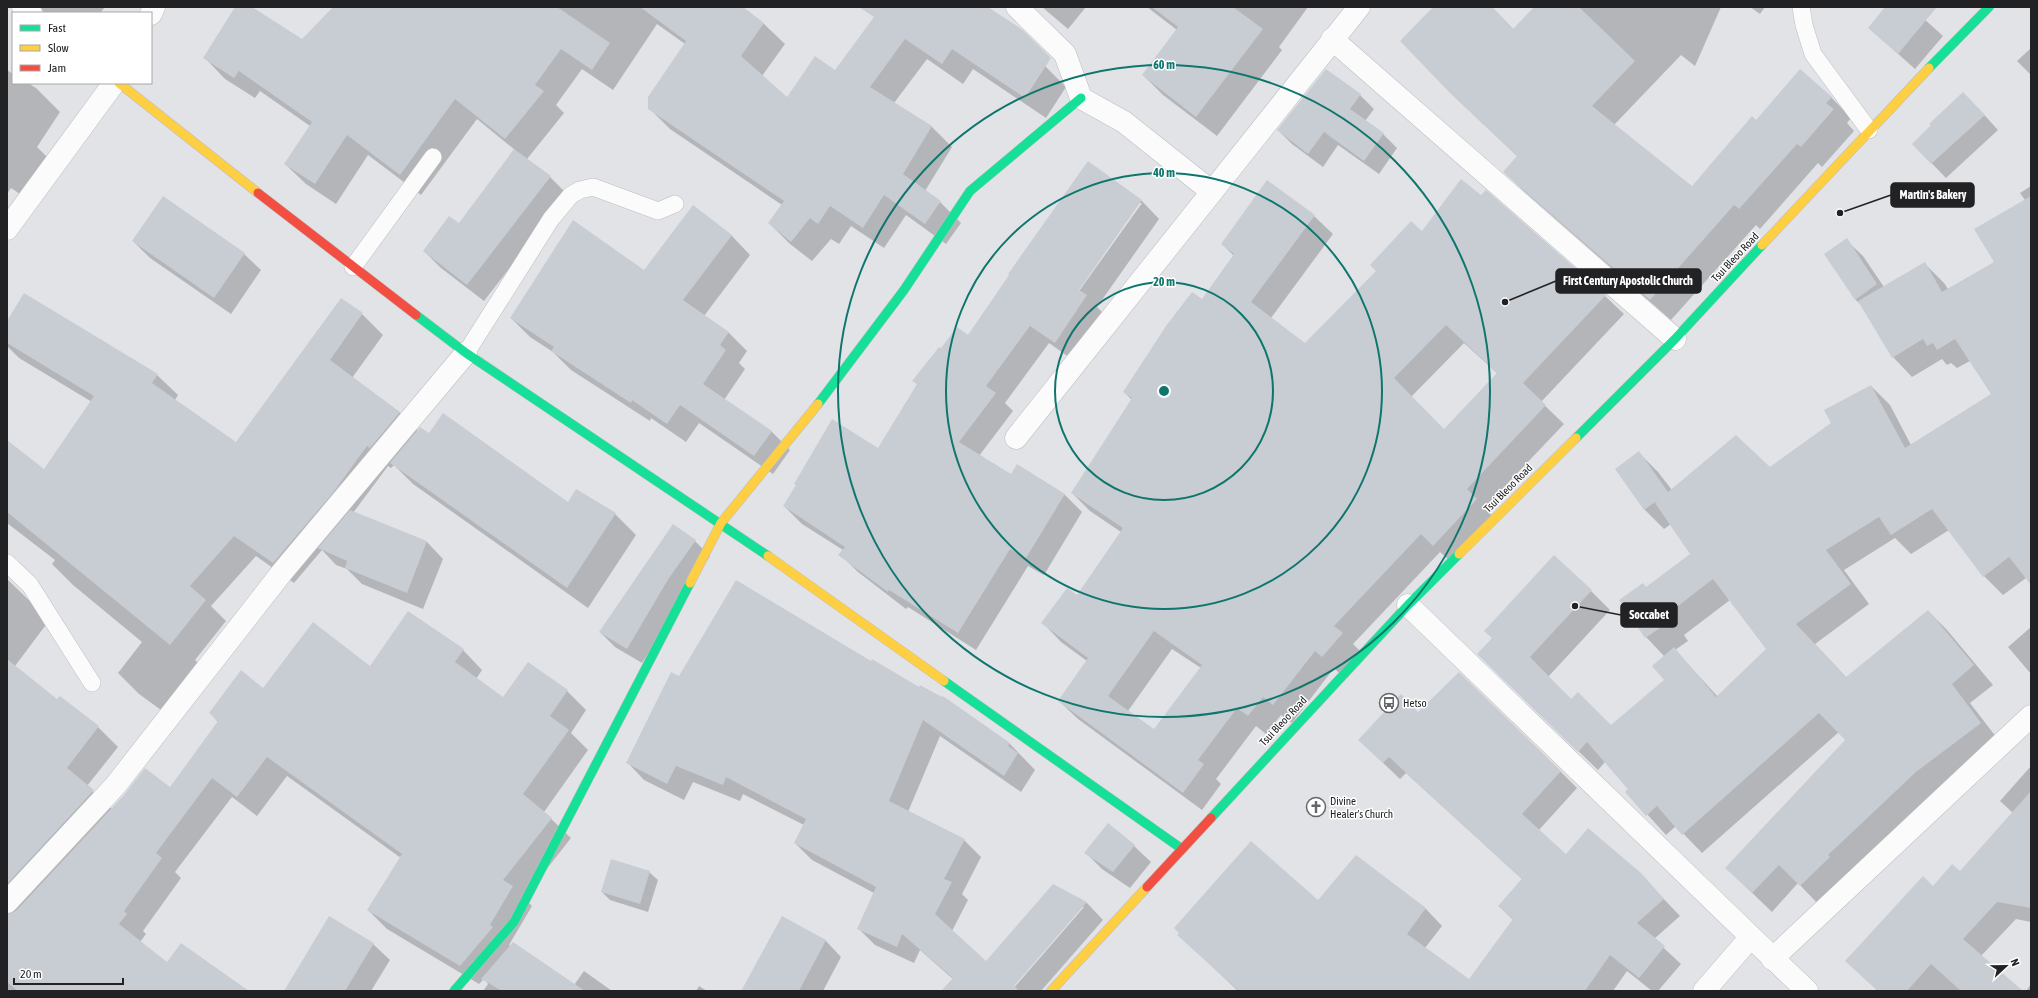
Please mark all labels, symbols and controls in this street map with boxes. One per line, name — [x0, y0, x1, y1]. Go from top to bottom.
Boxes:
legend — [12, 12, 152, 84]
text: Fast — [48, 21, 66, 35]
text: Slow — [48, 41, 69, 55]
text: 60 m — [1153, 58, 1175, 72]
text: Jam — [48, 61, 66, 75]
text: 40 m — [1152, 166, 1175, 180]
callout: Martin's Bakery — [1891, 183, 1974, 207]
text: Martin's Bakery — [1900, 188, 1967, 202]
street label: Tsui Bleoo Road — [1709, 230, 1761, 284]
callout: First Century Apostolic Church — [1556, 269, 1701, 293]
text: First Century Apostolic Church — [1563, 274, 1693, 288]
text: 20 m — [1153, 275, 1175, 289]
centre of rings — [1157, 384, 1171, 398]
street label: Tsui Bleoo Road — [1481, 461, 1535, 515]
callout: Soccabet — [1621, 603, 1677, 627]
text: Soccabet — [1629, 608, 1669, 622]
bus stop icon: Hetso — [1378, 692, 1400, 714]
street label: Tsui Bleoo Road — [1257, 694, 1309, 748]
place label: Hetso — [1403, 697, 1427, 709]
place label: Divine Healer's Church — [1330, 795, 1393, 820]
church icon: Divine Healer's Church — [1305, 796, 1327, 818]
north arrow — [1986, 946, 2026, 986]
text: N — [2008, 957, 2022, 968]
scale bar — [14, 960, 123, 986]
text: 20 m — [20, 967, 42, 981]

